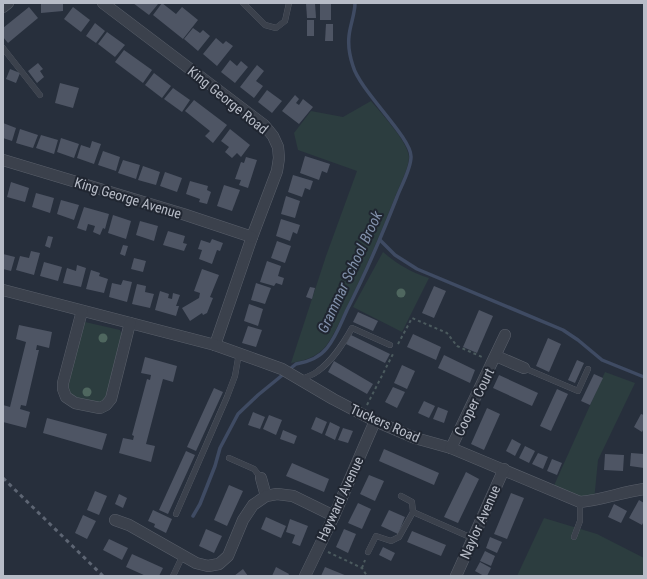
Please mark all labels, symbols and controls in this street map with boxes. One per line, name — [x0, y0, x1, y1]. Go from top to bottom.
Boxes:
street label: King George Road — [185, 63, 271, 137]
street label: King George Avenue — [73, 174, 184, 222]
water label: Grammar School Brook — [314, 208, 386, 336]
street label: Cooper Court — [451, 365, 497, 439]
street label: Tuckers Road — [348, 401, 422, 445]
street label: Hayward Avenue — [313, 454, 367, 544]
street label: Naylor Avenue — [457, 482, 504, 561]

